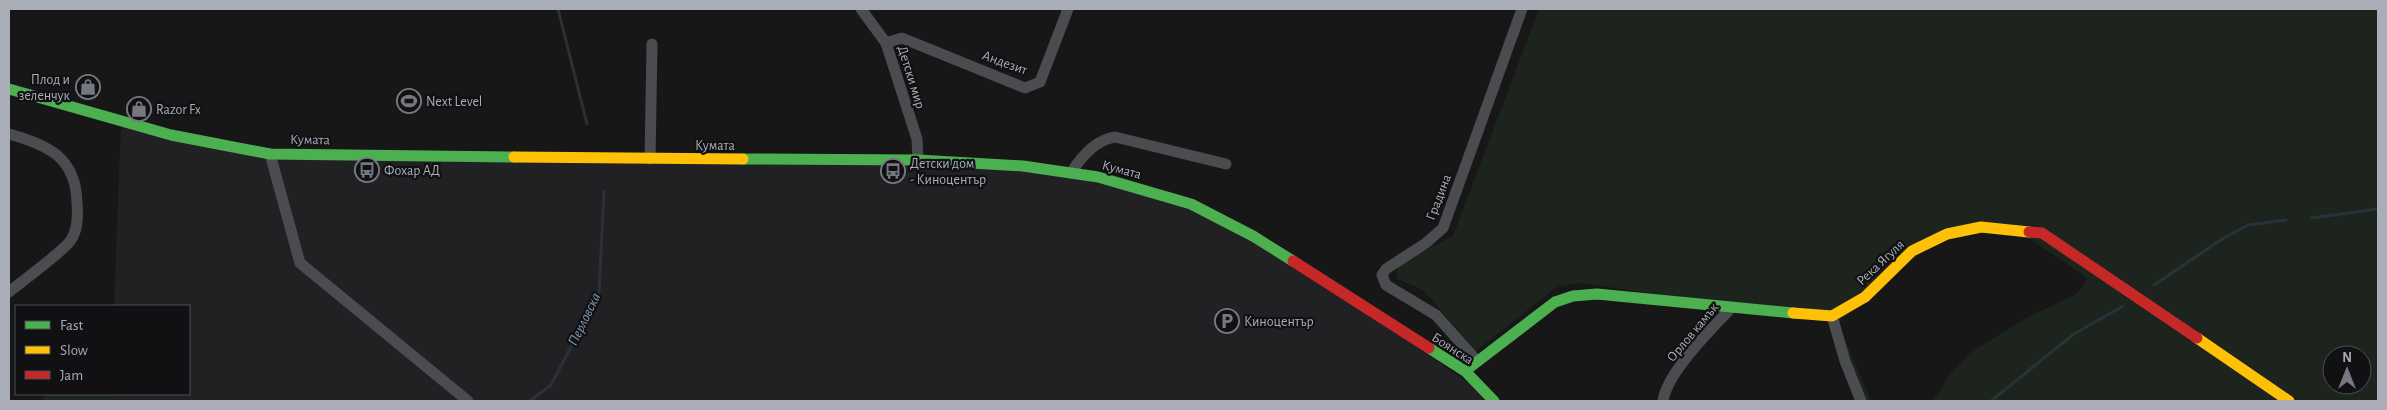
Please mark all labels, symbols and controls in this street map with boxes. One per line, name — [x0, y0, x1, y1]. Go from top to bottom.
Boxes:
street label: Детски мир — [895, 44, 927, 110]
street label: Андезит — [980, 48, 1030, 78]
place label: Плод и зеленчук — [19, 73, 71, 103]
shop icon: Плод и зеленчук — [75, 74, 101, 100]
sports icon: Next Level — [396, 88, 422, 114]
place label: Next Level — [426, 95, 482, 109]
shop icon: Razor Fx — [126, 96, 152, 122]
place label: Razor Fx — [156, 103, 201, 117]
street label: Кумата — [290, 133, 331, 147]
street label: Кумата — [695, 139, 736, 153]
bus stop icon: Фохар АД — [354, 157, 380, 183]
place label: Детски дом - Киноцентър — [910, 157, 986, 187]
bus stop icon: Детски дом - Киноцентър — [880, 158, 906, 184]
street label: Кумата — [1101, 158, 1143, 182]
place label: Фохар АД — [384, 164, 440, 178]
street label: Градина — [1424, 172, 1454, 222]
street label: Река Ягуля — [1854, 237, 1907, 288]
water label: Перловска — [565, 290, 604, 348]
street label: Орлов камък — [1664, 300, 1722, 365]
legend — [15, 305, 190, 395]
parking icon: Киноцентър — [1214, 308, 1240, 334]
place label: Киноцентър — [1244, 315, 1314, 329]
text: Fast — [60, 318, 84, 333]
street label: Боянска — [1429, 330, 1476, 368]
text: Slow — [60, 343, 88, 358]
north arrow — [2322, 345, 2372, 395]
text: N — [2342, 351, 2352, 365]
text: Jam — [60, 368, 83, 383]

